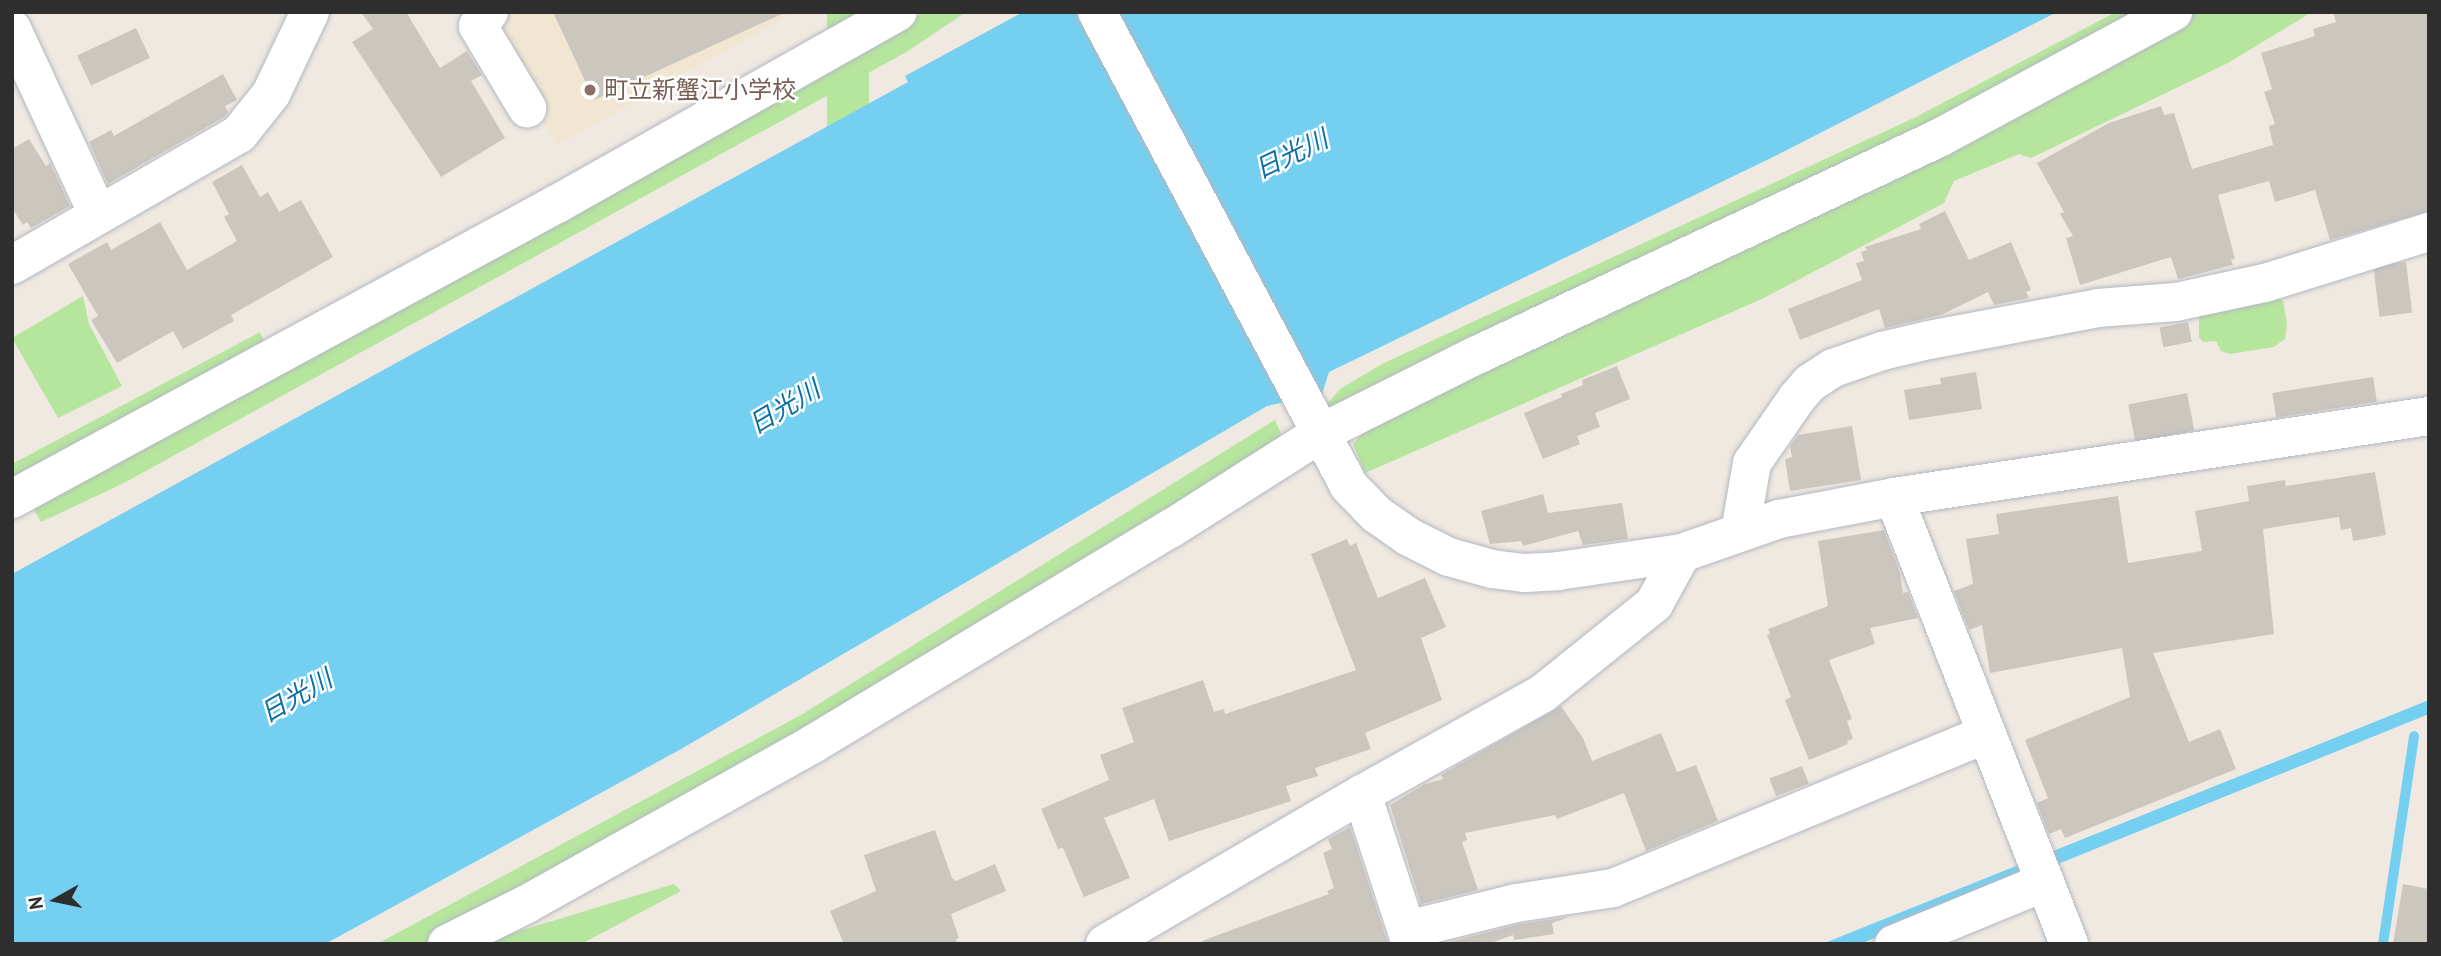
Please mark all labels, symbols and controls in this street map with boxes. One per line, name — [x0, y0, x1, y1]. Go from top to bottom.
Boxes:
place label: 町立新蟹江小学校 — [604, 76, 796, 104]
marker: 町立新蟹江小学校 — [582, 82, 598, 98]
water label: 日光川 — [1249, 123, 1333, 185]
water label: 日光川 — [743, 374, 825, 440]
water label: 日光川 — [254, 663, 338, 729]
north arrow — [21, 865, 91, 935]
text: N — [22, 895, 48, 911]

